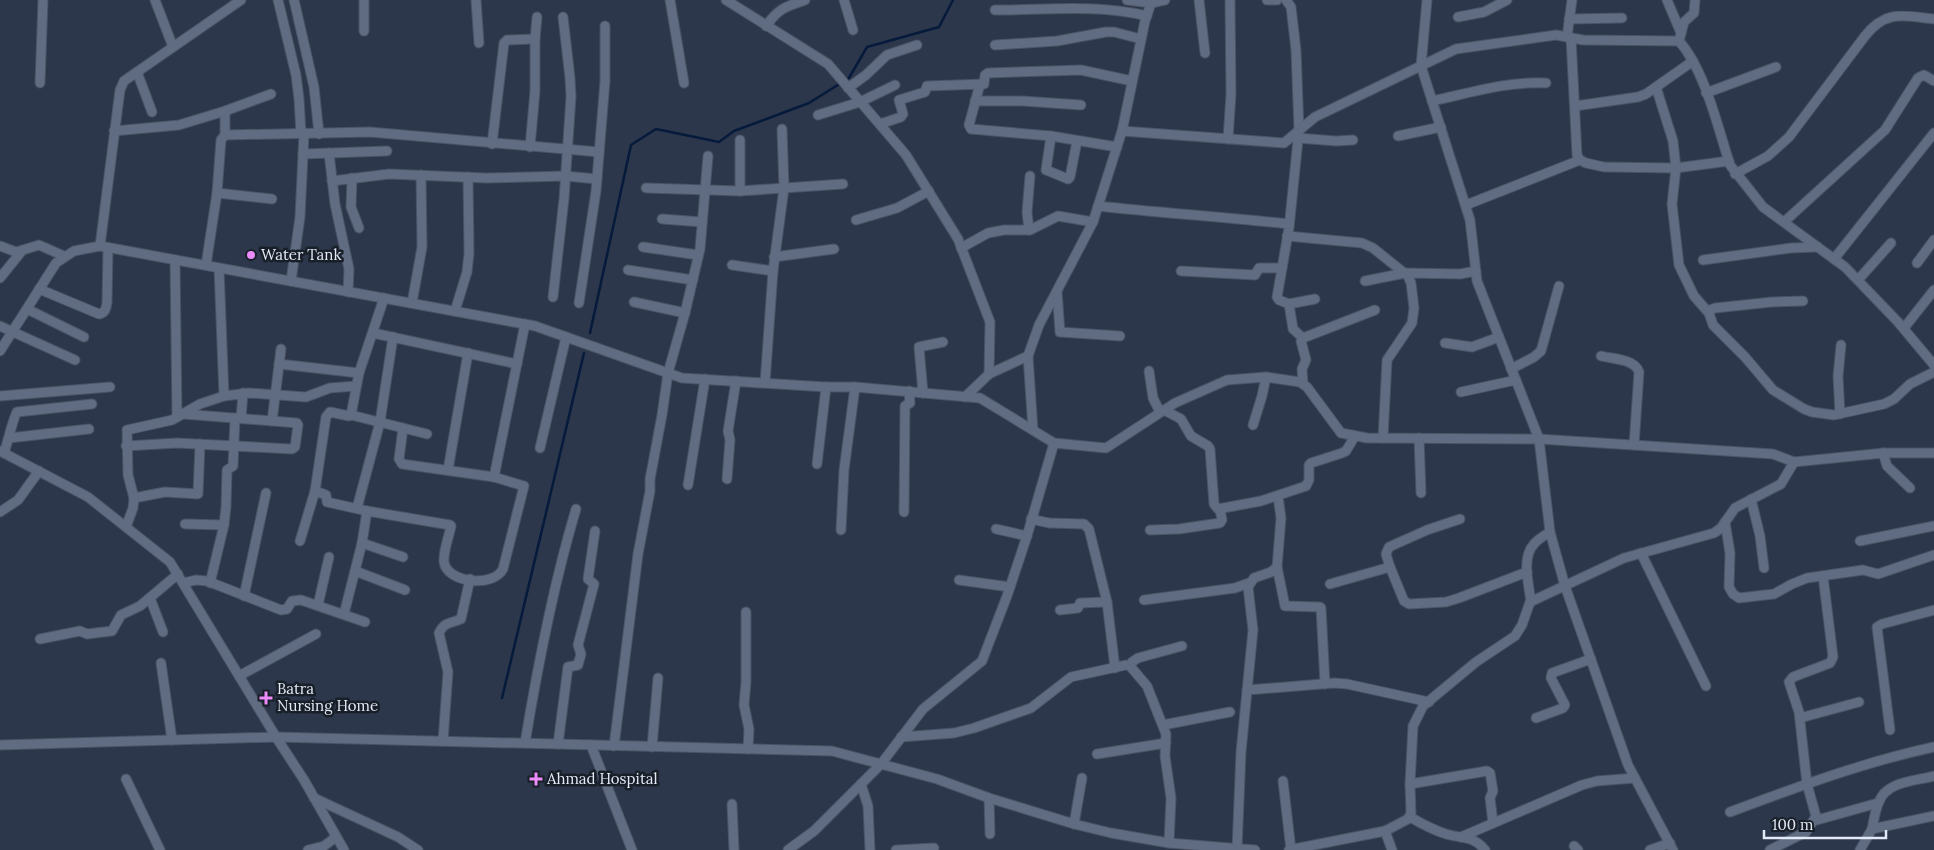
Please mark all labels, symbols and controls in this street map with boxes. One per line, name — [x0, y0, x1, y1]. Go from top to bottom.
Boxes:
place label: Water Tank — [261, 245, 342, 264]
marker: Water Tank — [245, 249, 257, 261]
place label: Batra Nursing Home — [277, 679, 378, 715]
marker: Batra Nursing Home — [259, 691, 273, 705]
place label: Ahmad Hospital — [546, 769, 658, 788]
marker: Ahmad Hospital — [529, 772, 543, 786]
scale bar — [1764, 808, 1886, 840]
text: 100 m — [1772, 815, 1813, 834]

